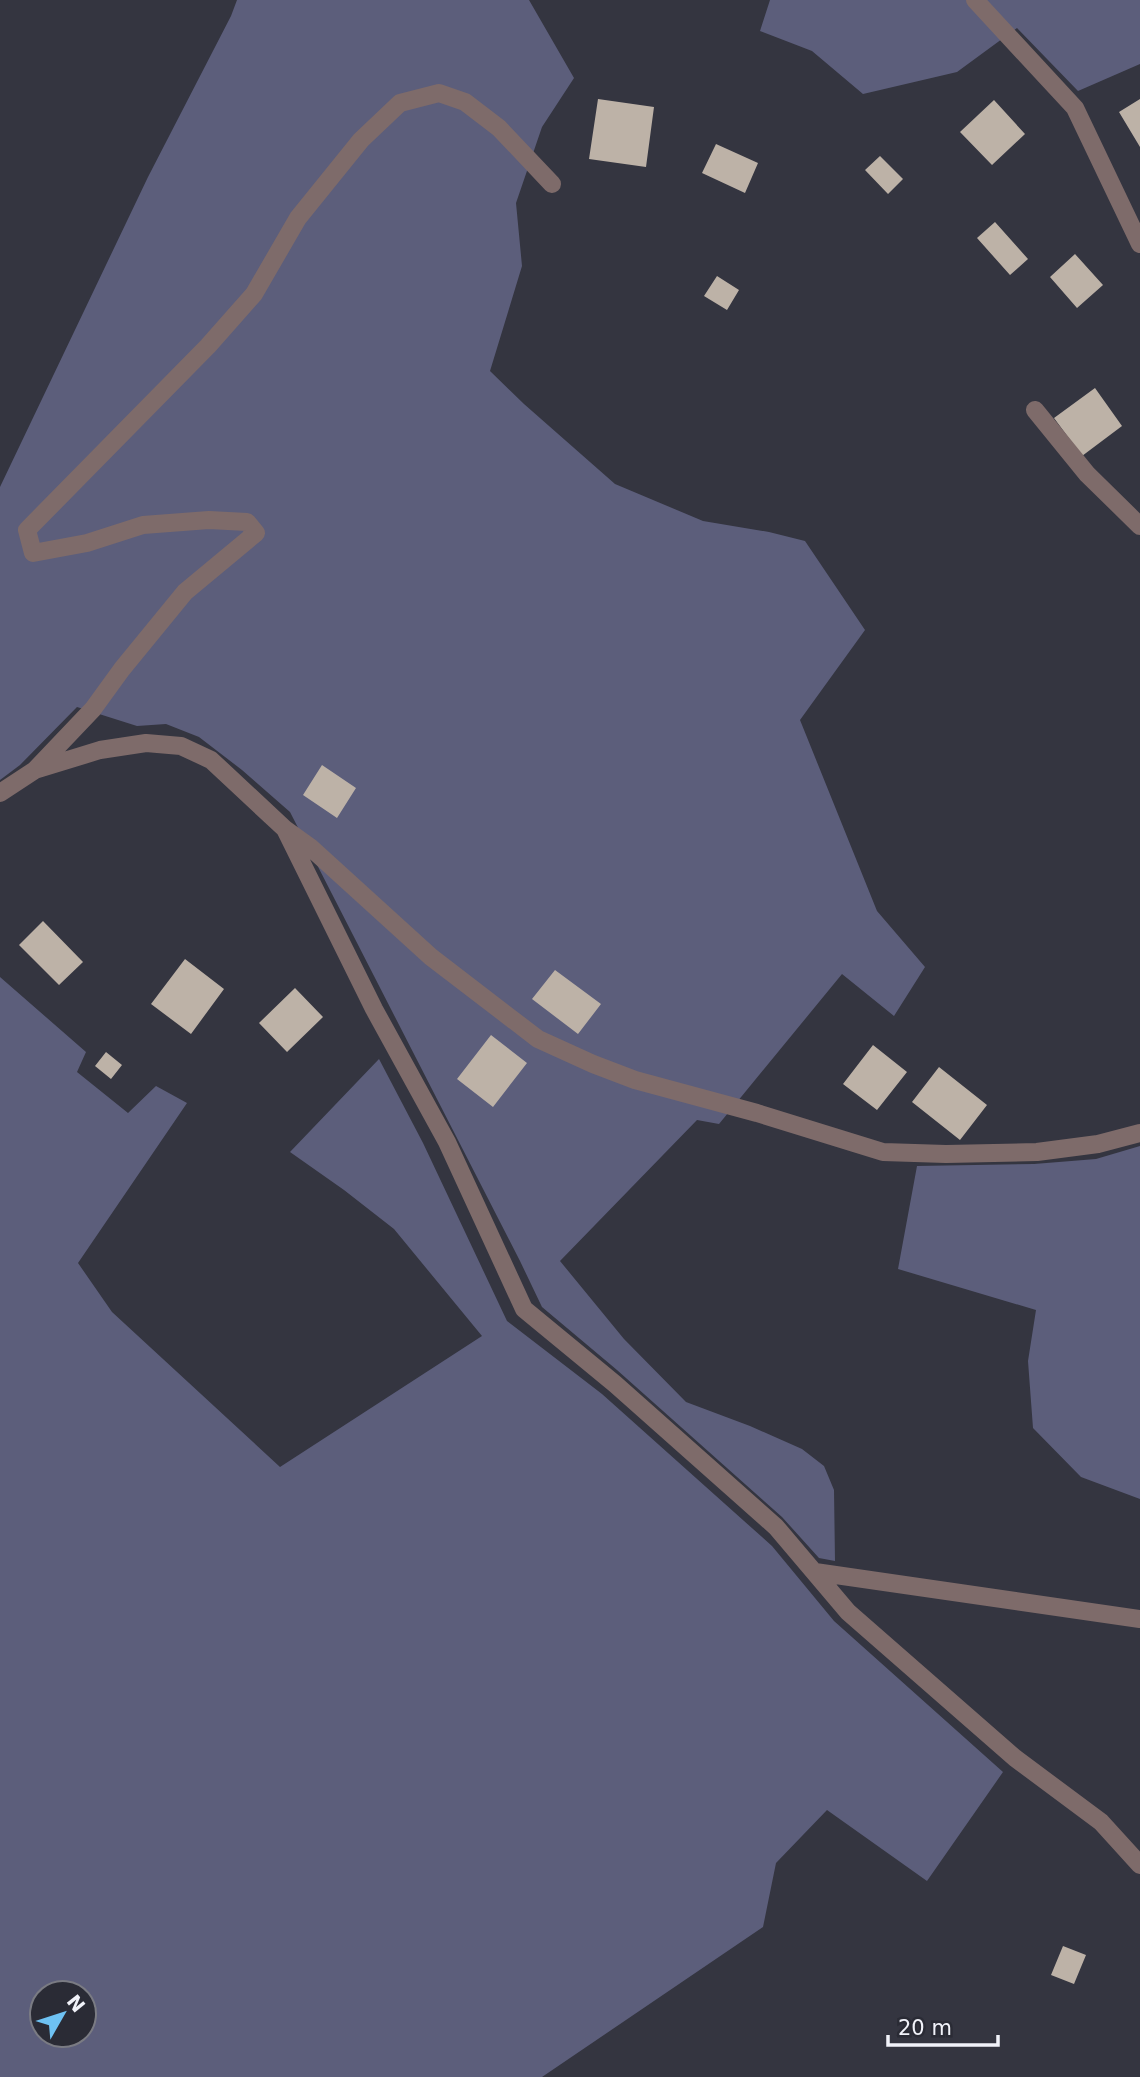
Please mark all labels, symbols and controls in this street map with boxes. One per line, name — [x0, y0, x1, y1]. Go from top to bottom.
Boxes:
north arrow — [28, 1979, 98, 2049]
text: N — [63, 1990, 90, 2016]
scale bar — [888, 2004, 998, 2048]
text: 20 m — [898, 2016, 952, 2040]

